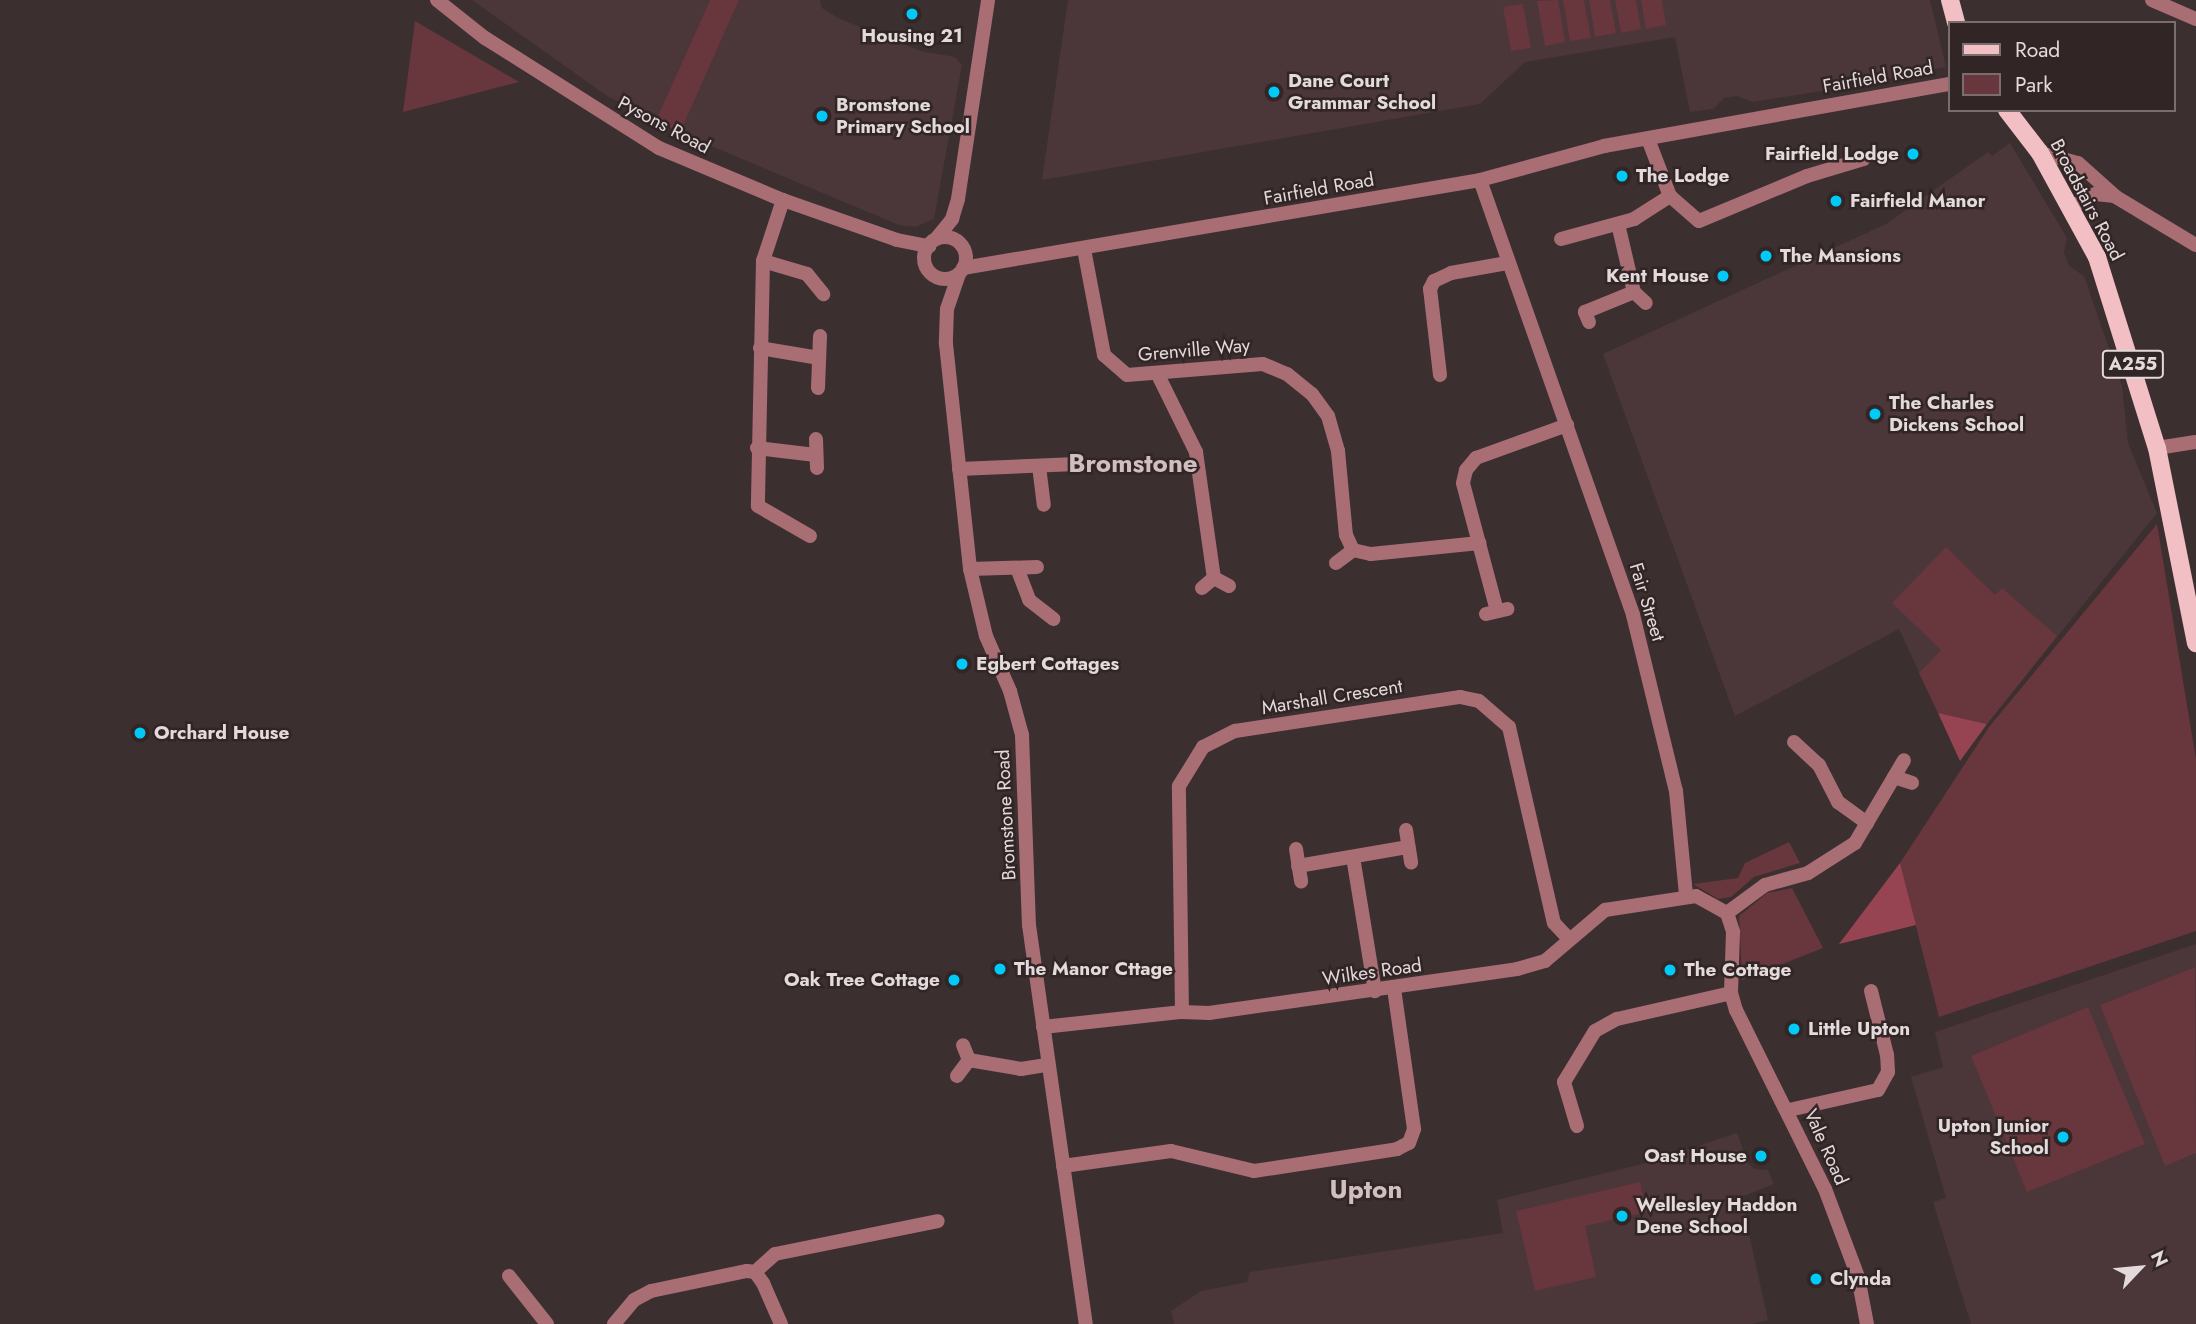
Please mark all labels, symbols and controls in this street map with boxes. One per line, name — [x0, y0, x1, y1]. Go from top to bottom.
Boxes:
marker: Housing 21 — [904, 6, 920, 22]
legend — [1948, 21, 2175, 112]
place label: Housing 21 — [861, 25, 963, 47]
text: Road — [2015, 35, 2060, 65]
street label: Fairfield Road — [1821, 56, 1935, 98]
place label: Dane Court Grammar School — [1288, 70, 1436, 114]
text: Park — [2015, 70, 2052, 100]
marker: Dane Court Grammar School — [1266, 84, 1282, 100]
street label: Pysons Road — [614, 91, 714, 159]
place label: Bromstone Primary School — [836, 94, 970, 138]
marker: Bromstone Primary School — [814, 108, 830, 124]
street label: Broadstairs Road — [2045, 135, 2129, 265]
place label: Fairfield Lodge — [1765, 143, 1899, 165]
marker: Fairfield Lodge — [1905, 146, 1921, 162]
place label: The Lodge — [1636, 165, 1729, 187]
street label: Fairfield Road — [1262, 168, 1376, 210]
marker: The Lodge — [1614, 168, 1630, 184]
place label: Fairfield Manor — [1850, 190, 1986, 212]
marker: Fairfield Manor — [1828, 193, 1844, 209]
place label: The Mansions — [1780, 245, 1901, 267]
marker: The Mansions — [1758, 248, 1774, 264]
place label: Kent House — [1606, 265, 1709, 287]
marker: Kent House — [1715, 268, 1731, 284]
street label: Grenville Way — [1137, 334, 1251, 366]
road number: A255 — [2102, 350, 2164, 378]
place label: The Charles Dickens School — [1889, 392, 2024, 436]
marker: The Charles Dickens School — [1867, 406, 1883, 422]
district label: Bromstone — [1068, 448, 1198, 480]
street label: Fair Street — [1624, 560, 1670, 644]
place label: Egbert Cottages — [976, 653, 1119, 675]
marker: Egbert Cottages — [954, 656, 970, 672]
street label: Marshall Crescent — [1260, 675, 1404, 719]
place label: Orchard House — [154, 722, 289, 744]
marker: Orchard House — [132, 725, 148, 741]
street label: Bromstone Road — [991, 749, 1021, 881]
street label: Wilkes Road — [1321, 954, 1423, 990]
place label: The Manor Cttage — [1014, 958, 1173, 980]
place label: The Cottage — [1684, 959, 1791, 981]
marker: The Manor Cttage — [992, 961, 1008, 977]
marker: The Cottage — [1662, 962, 1678, 978]
place label: Oak Tree Cottage — [784, 969, 940, 991]
marker: Oak Tree Cottage — [946, 972, 962, 988]
place label: Little Upton — [1808, 1018, 1910, 1040]
marker: Little Upton — [1786, 1021, 1802, 1037]
street label: Vale Road — [1799, 1106, 1853, 1188]
place label: Upton Junior School — [1938, 1115, 2049, 1159]
marker: Upton Junior School — [2055, 1129, 2071, 1145]
place label: Oast House — [1644, 1145, 1747, 1167]
marker: Oast House — [1753, 1148, 1769, 1164]
district label: Upton — [1330, 1174, 1402, 1206]
place label: Wellesley Haddon Dene School — [1636, 1194, 1797, 1238]
marker: Wellesley Haddon Dene School — [1614, 1208, 1630, 1224]
north arrow — [2105, 1233, 2175, 1303]
text: N — [2144, 1246, 2175, 1271]
place label: Clynda — [1830, 1268, 1891, 1290]
marker: Clynda — [1808, 1271, 1824, 1287]

